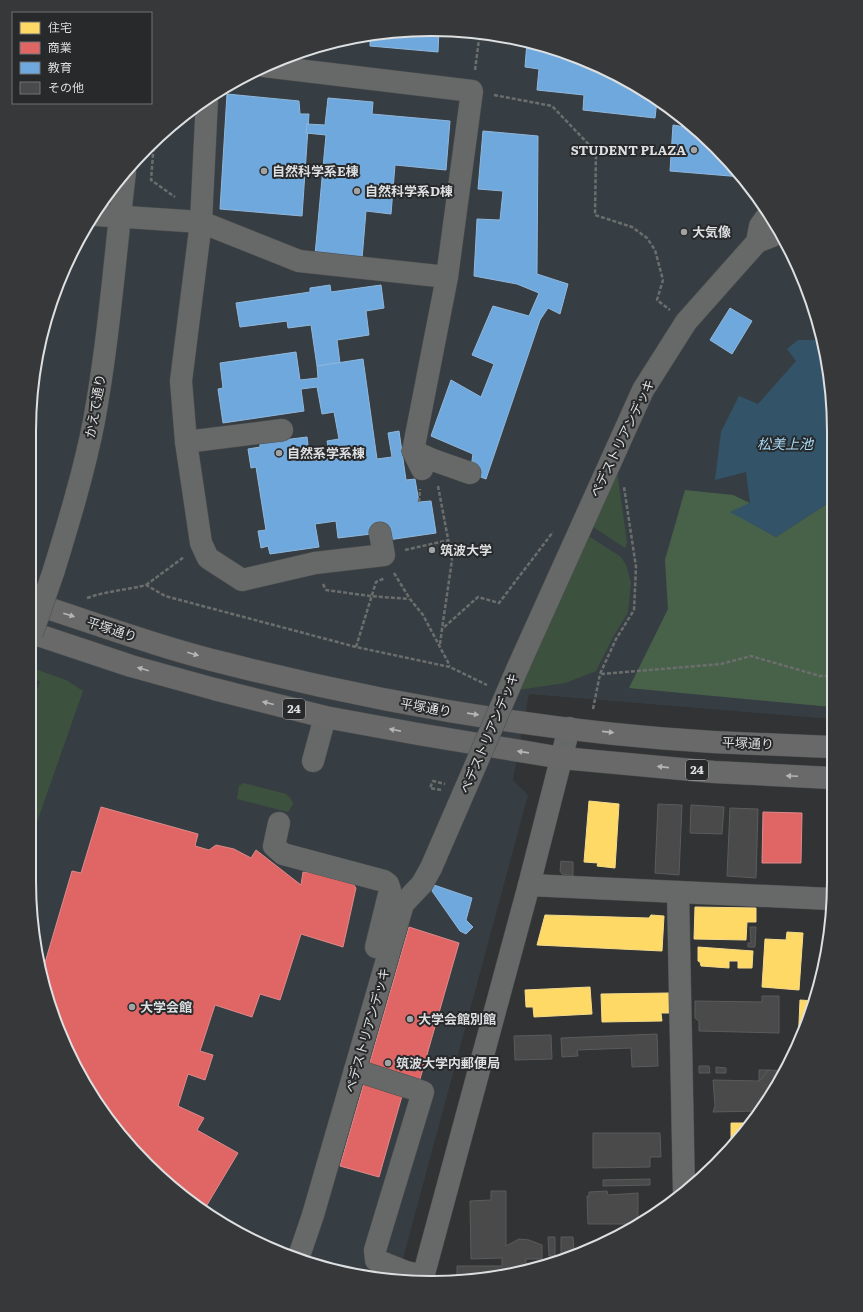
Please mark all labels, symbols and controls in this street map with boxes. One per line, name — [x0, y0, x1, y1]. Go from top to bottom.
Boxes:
legend — [12, 12, 152, 104]
text: 住宅 — [48, 18, 72, 36]
text: 商業 — [48, 38, 72, 56]
text: 教育 — [48, 58, 72, 76]
text: その他 — [48, 78, 84, 96]
place label: STUDENT PLAZA — [571, 140, 686, 159]
marker: STUDENT PLAZA — [689, 145, 699, 155]
place label: 自然科学系E棟 — [272, 161, 359, 180]
marker: 自然科学系E棟 — [259, 166, 269, 176]
place label: 自然科学系D棟 — [365, 181, 453, 200]
marker: 自然科学系D棟 — [352, 186, 362, 196]
place label: 大気像 — [692, 222, 731, 241]
marker: 大気像 — [679, 227, 689, 237]
street label: かえで通り — [80, 372, 109, 439]
street label: ペデストリアンデッキ — [585, 375, 658, 500]
water label: 松美上池 — [757, 433, 815, 453]
place label: 自然系学系棟 — [287, 443, 365, 462]
marker: 自然系学系棟 — [274, 448, 284, 458]
place label: 筑波大学 — [440, 540, 492, 559]
marker: 筑波大学 — [427, 545, 437, 555]
street label: 平塚通り — [84, 611, 140, 646]
one-way arrow — [64, 612, 76, 618]
one-way arrow — [188, 651, 200, 657]
one-way arrow — [137, 666, 149, 672]
street label: ペデストリアンデッキ — [454, 669, 523, 796]
street label: 平塚通り — [399, 693, 453, 720]
one-way arrow — [262, 699, 275, 705]
road number: 24 — [283, 699, 305, 719]
one-way arrow — [467, 711, 479, 717]
one-way arrow — [389, 727, 402, 733]
one-way arrow — [602, 729, 614, 735]
street label: 平塚通り — [722, 732, 774, 753]
one-way arrow — [517, 749, 530, 755]
road number: 24 — [686, 760, 708, 780]
one-way arrow — [657, 764, 669, 770]
one-way arrow — [785, 773, 798, 779]
street label: ペデストリアンデッキ — [340, 965, 393, 1095]
place label: 大学会館 — [140, 997, 192, 1016]
marker: 大学会館 — [127, 1002, 137, 1012]
place label: 大学会館別館 — [418, 1009, 496, 1028]
marker: 大学会館別館 — [405, 1014, 415, 1024]
place label: 筑波大学内郵便局 — [396, 1053, 500, 1072]
marker: 筑波大学内郵便局 — [383, 1058, 393, 1068]

